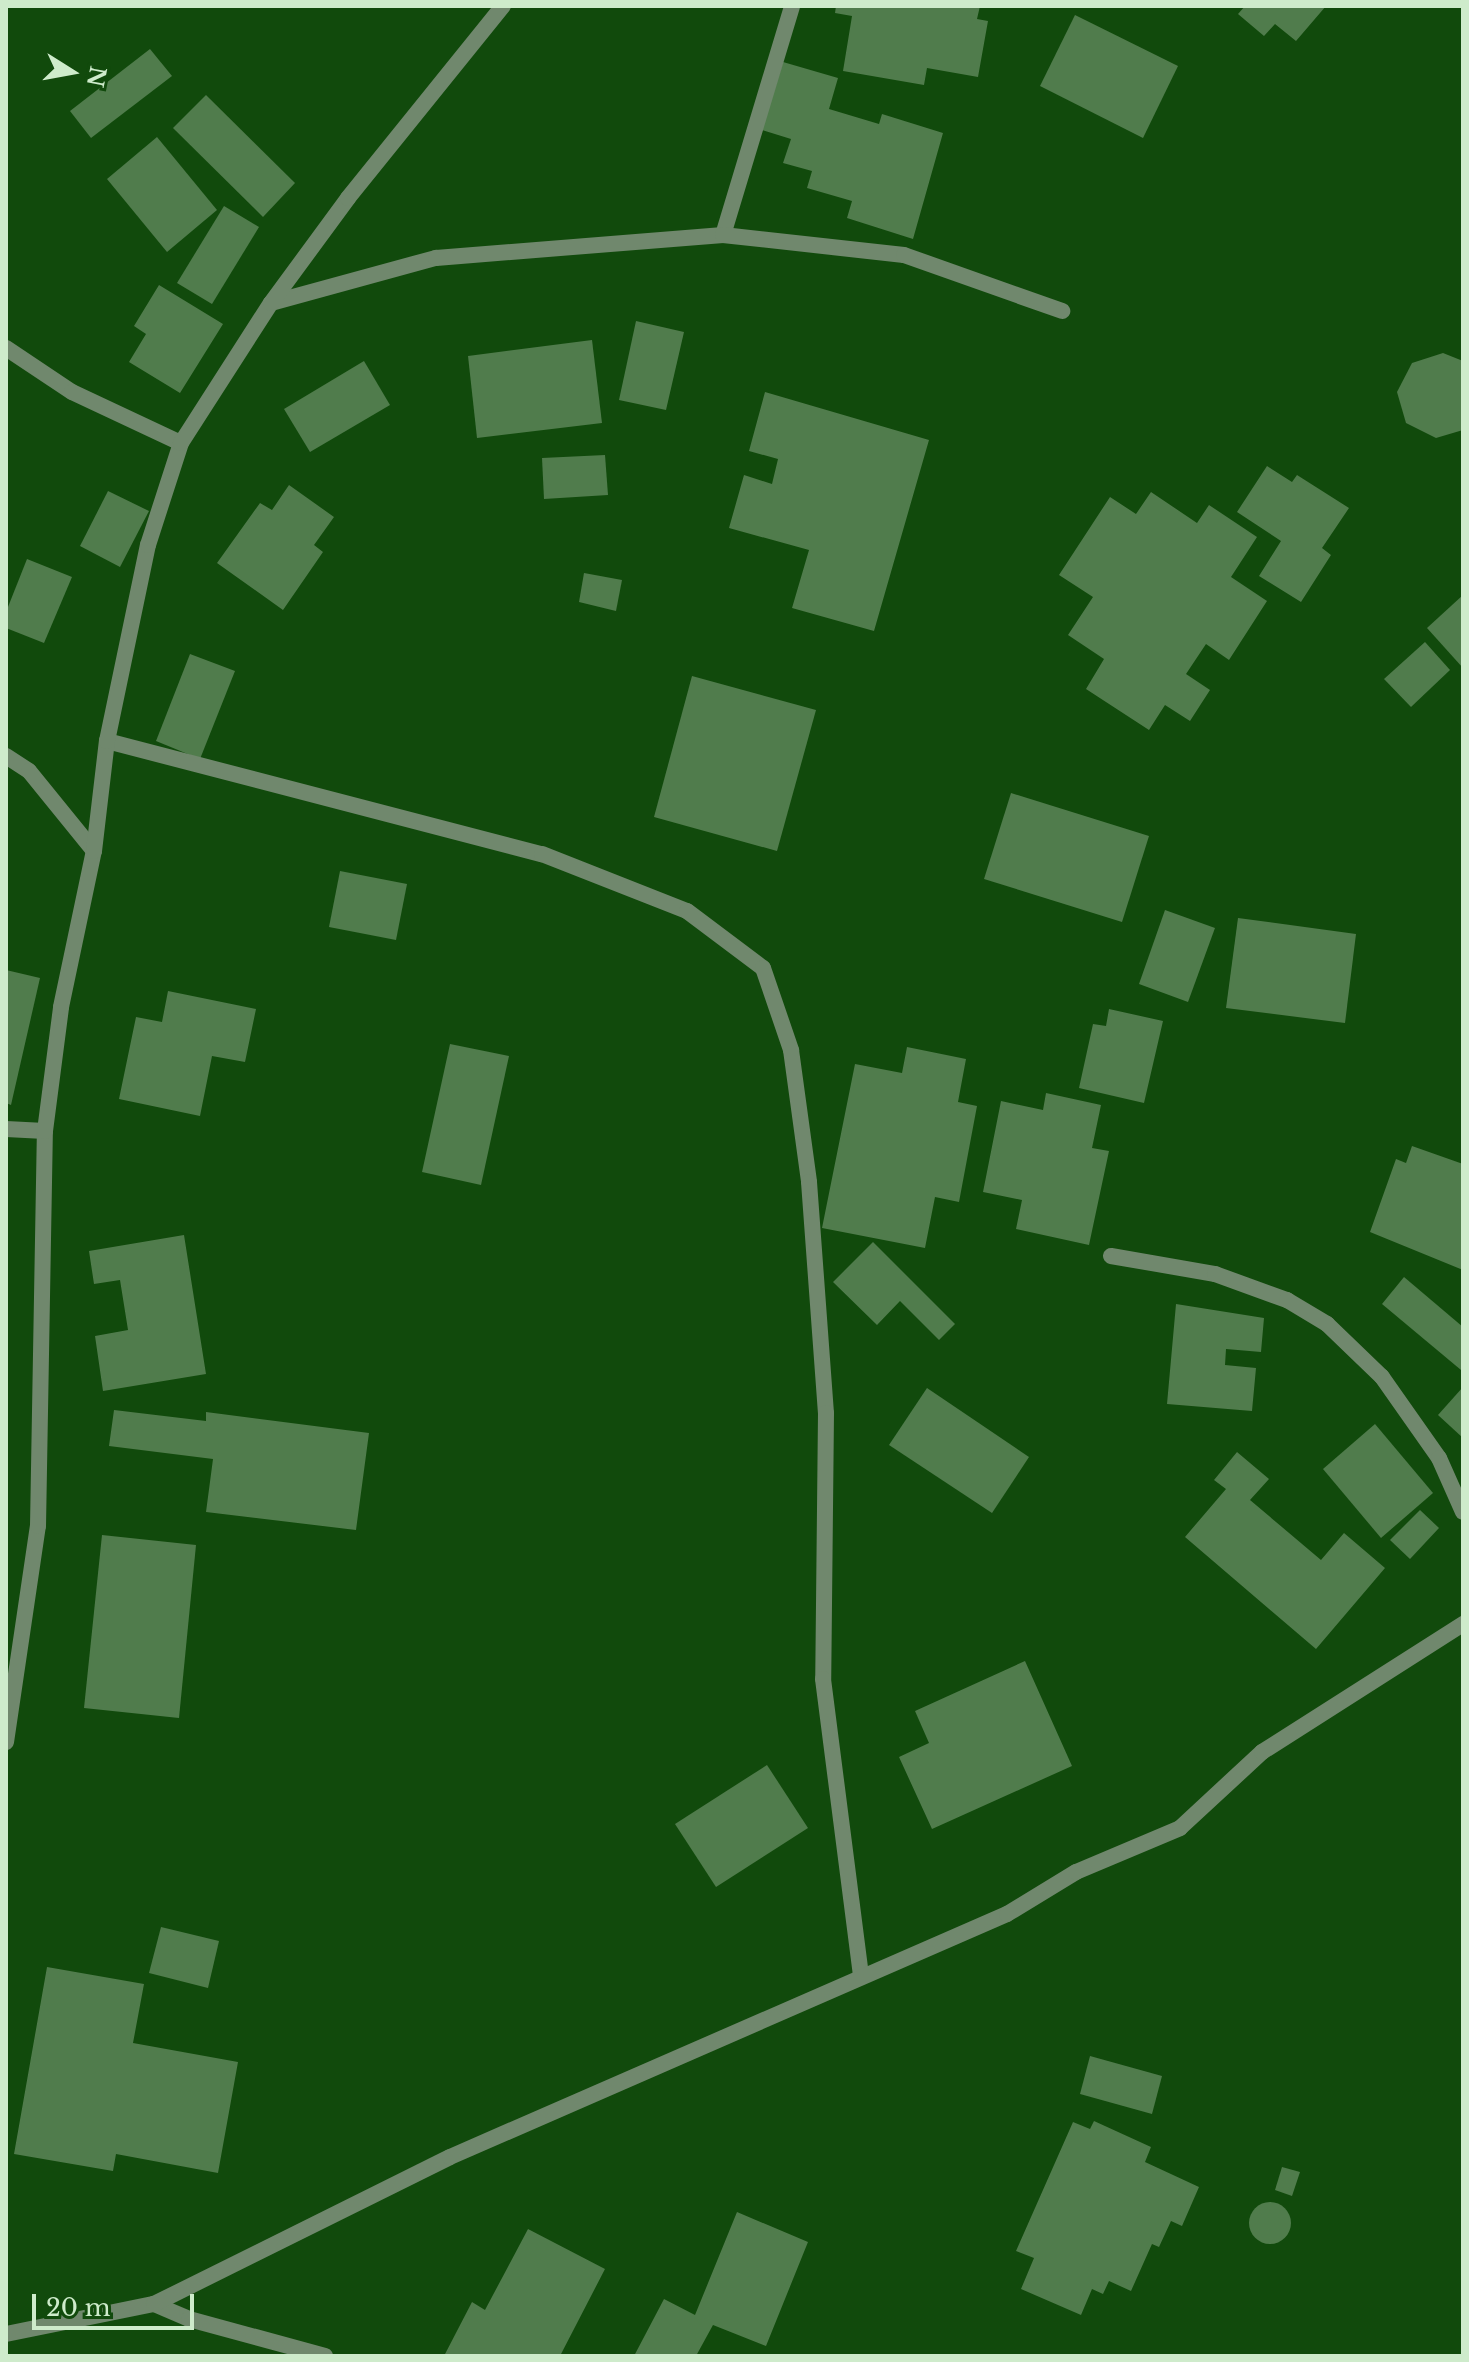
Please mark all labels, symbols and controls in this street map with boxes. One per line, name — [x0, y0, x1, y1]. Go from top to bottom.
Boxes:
north arrow — [32, 32, 112, 112]
text: N — [81, 64, 111, 89]
scale bar — [36, 2278, 198, 2328]
text: 20 m — [46, 2293, 111, 2322]

